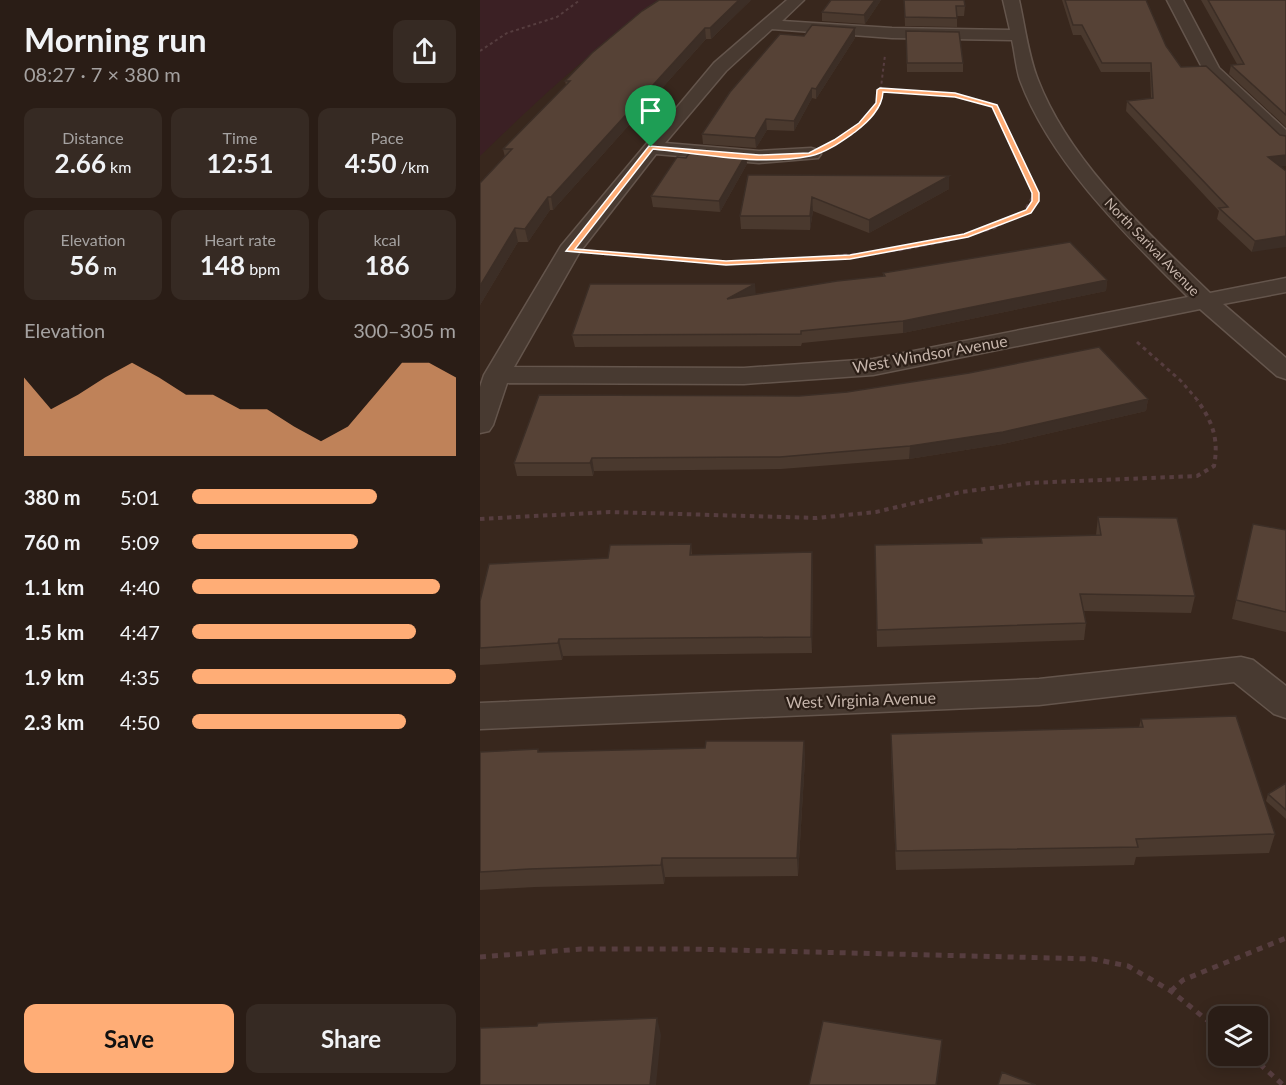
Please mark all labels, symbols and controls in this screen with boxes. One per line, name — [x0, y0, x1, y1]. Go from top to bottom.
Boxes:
text: Morning run — [24, 19, 207, 59]
button: share — [393, 20, 456, 83]
text: 08:27 · 7 × 380 m — [24, 62, 181, 86]
pin — [625, 85, 676, 147]
icon: arrive — [634, 94, 667, 127]
text: Distance — [62, 128, 124, 147]
text: Time — [223, 128, 257, 147]
text: Pace — [370, 128, 404, 147]
text: 2.66 — [55, 147, 106, 179]
text: 12:51 — [206, 147, 274, 179]
text: 4:50 — [345, 147, 397, 179]
text: km — [106, 157, 131, 176]
text: /km — [397, 157, 429, 176]
street label: North Sarival Avenue — [1101, 194, 1204, 299]
text: Elevation — [61, 230, 126, 249]
text: Heart rate — [204, 230, 276, 249]
text: kcal — [373, 230, 401, 249]
text: 56 — [69, 249, 99, 281]
text: 148 — [200, 249, 245, 281]
text: 186 — [364, 249, 410, 281]
text: m — [99, 259, 117, 278]
text: bpm — [245, 259, 280, 278]
text: Elevation — [24, 318, 105, 342]
text: 300–305 m — [353, 318, 456, 342]
street label: West Windsor Avenue — [851, 331, 1009, 376]
text: 380 m — [24, 485, 80, 509]
text: 5:01 — [120, 485, 160, 509]
text: 760 m — [24, 530, 80, 554]
text: 5:09 — [120, 530, 160, 554]
text: 1.1 km — [24, 575, 84, 599]
text: 4:40 — [120, 575, 160, 599]
text: 1.5 km — [24, 620, 84, 644]
text: 4:47 — [120, 620, 160, 644]
text: 1.9 km — [24, 665, 84, 689]
text: 4:35 — [120, 665, 160, 689]
street label: West Virginia Avenue — [786, 687, 936, 712]
text: 2.3 km — [24, 710, 84, 734]
text: 4:50 — [120, 710, 160, 734]
button: Save — [24, 1004, 234, 1073]
button: Share — [246, 1004, 456, 1073]
map controls — [1208, 1006, 1268, 1066]
button: layers — [1208, 1006, 1268, 1066]

